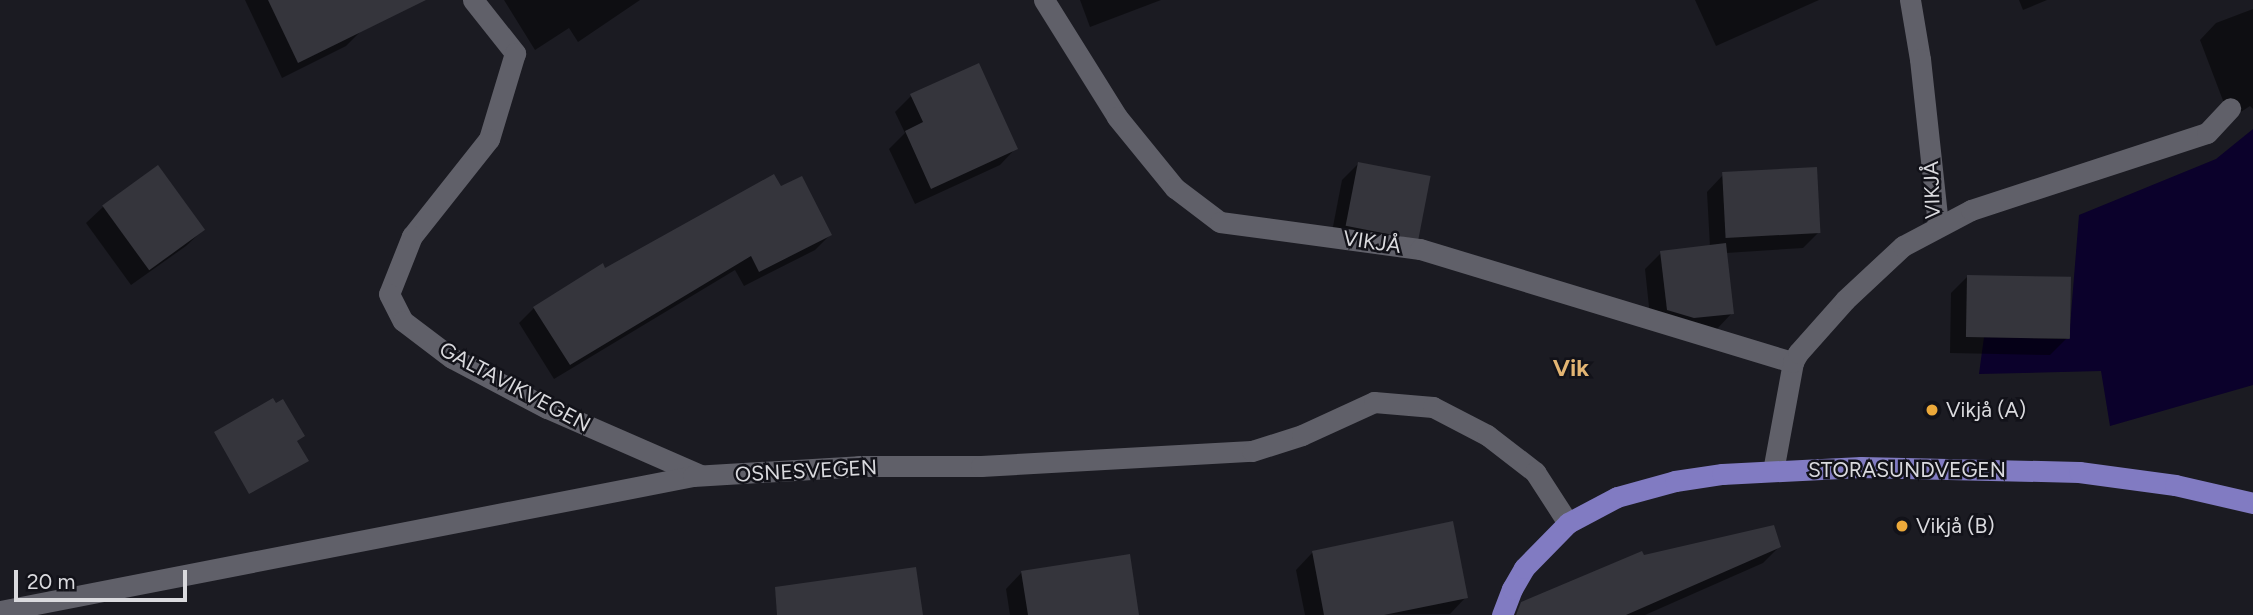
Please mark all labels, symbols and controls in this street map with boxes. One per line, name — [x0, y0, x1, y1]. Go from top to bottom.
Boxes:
street label: VIKJÅ — [1918, 161, 1946, 219]
street label: VIKJÅ — [1341, 225, 1403, 259]
street label: GALTAVIKVEGEN — [435, 337, 595, 437]
district label: Vik — [1553, 354, 1589, 382]
place label: Vikjå (A) — [1946, 397, 2026, 423]
marker: Vikjå (A) — [1924, 402, 1940, 418]
street label: OSNESVEGEN — [734, 455, 878, 487]
street label: STORASUNDVEGEN — [1808, 457, 2006, 483]
place label: Vikjå (B) — [1916, 513, 1995, 539]
marker: Vikjå (B) — [1894, 518, 1910, 534]
scale bar — [18, 556, 191, 600]
text: 20 m — [27, 569, 75, 594]

